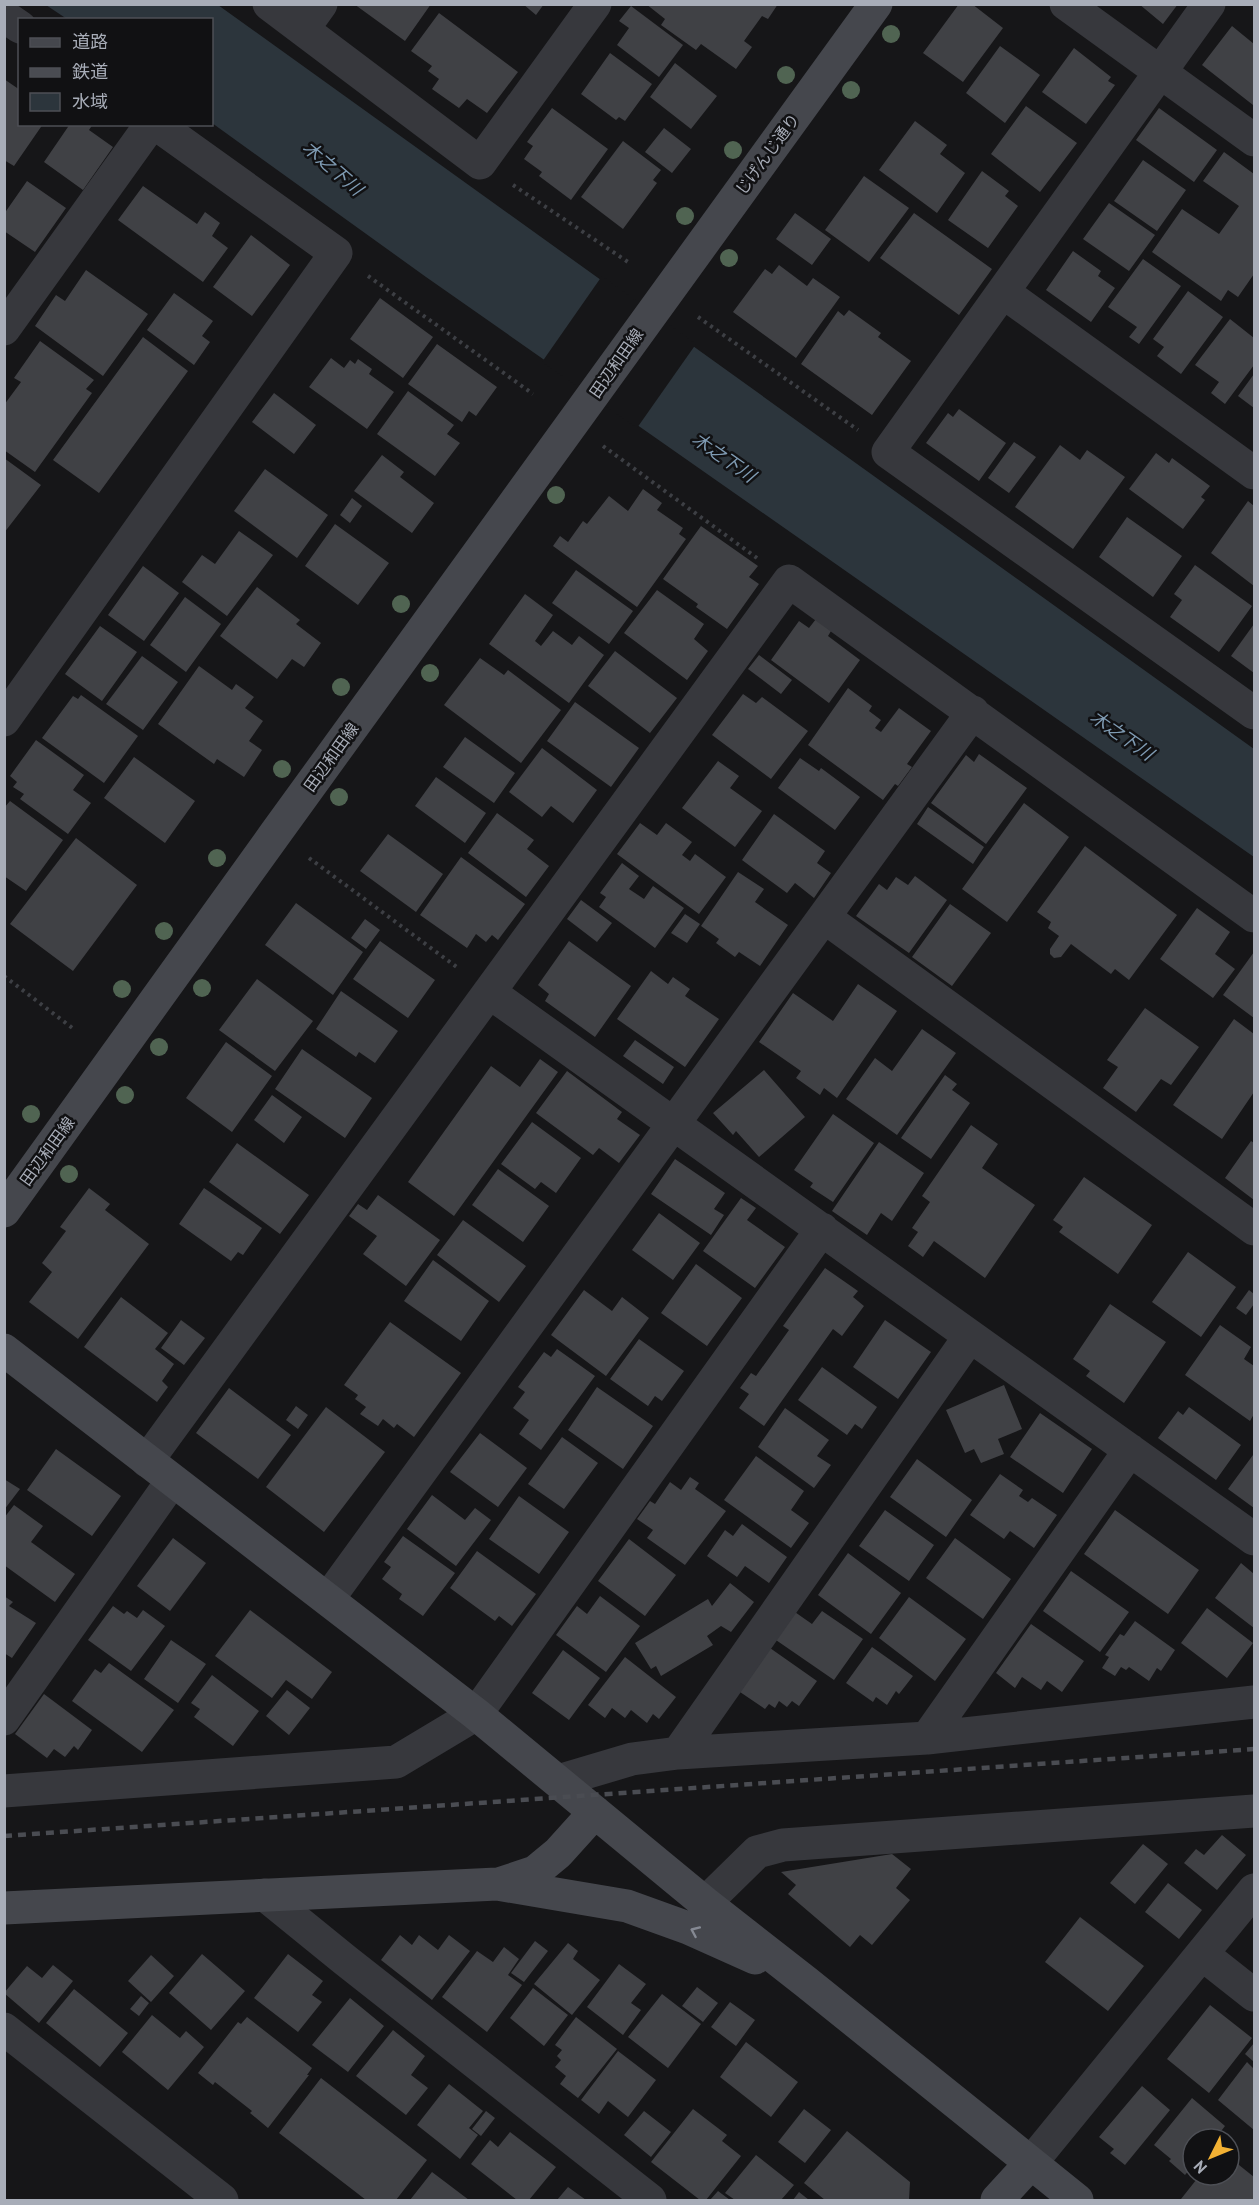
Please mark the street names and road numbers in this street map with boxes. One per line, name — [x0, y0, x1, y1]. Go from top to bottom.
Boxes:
street label: じげんじ通り — [731, 109, 803, 199]
street label: 田辺和田線 — [585, 324, 647, 402]
street label: 田辺和田線 — [299, 719, 363, 795]
street label: 田辺和田線 — [15, 1113, 79, 1189]

